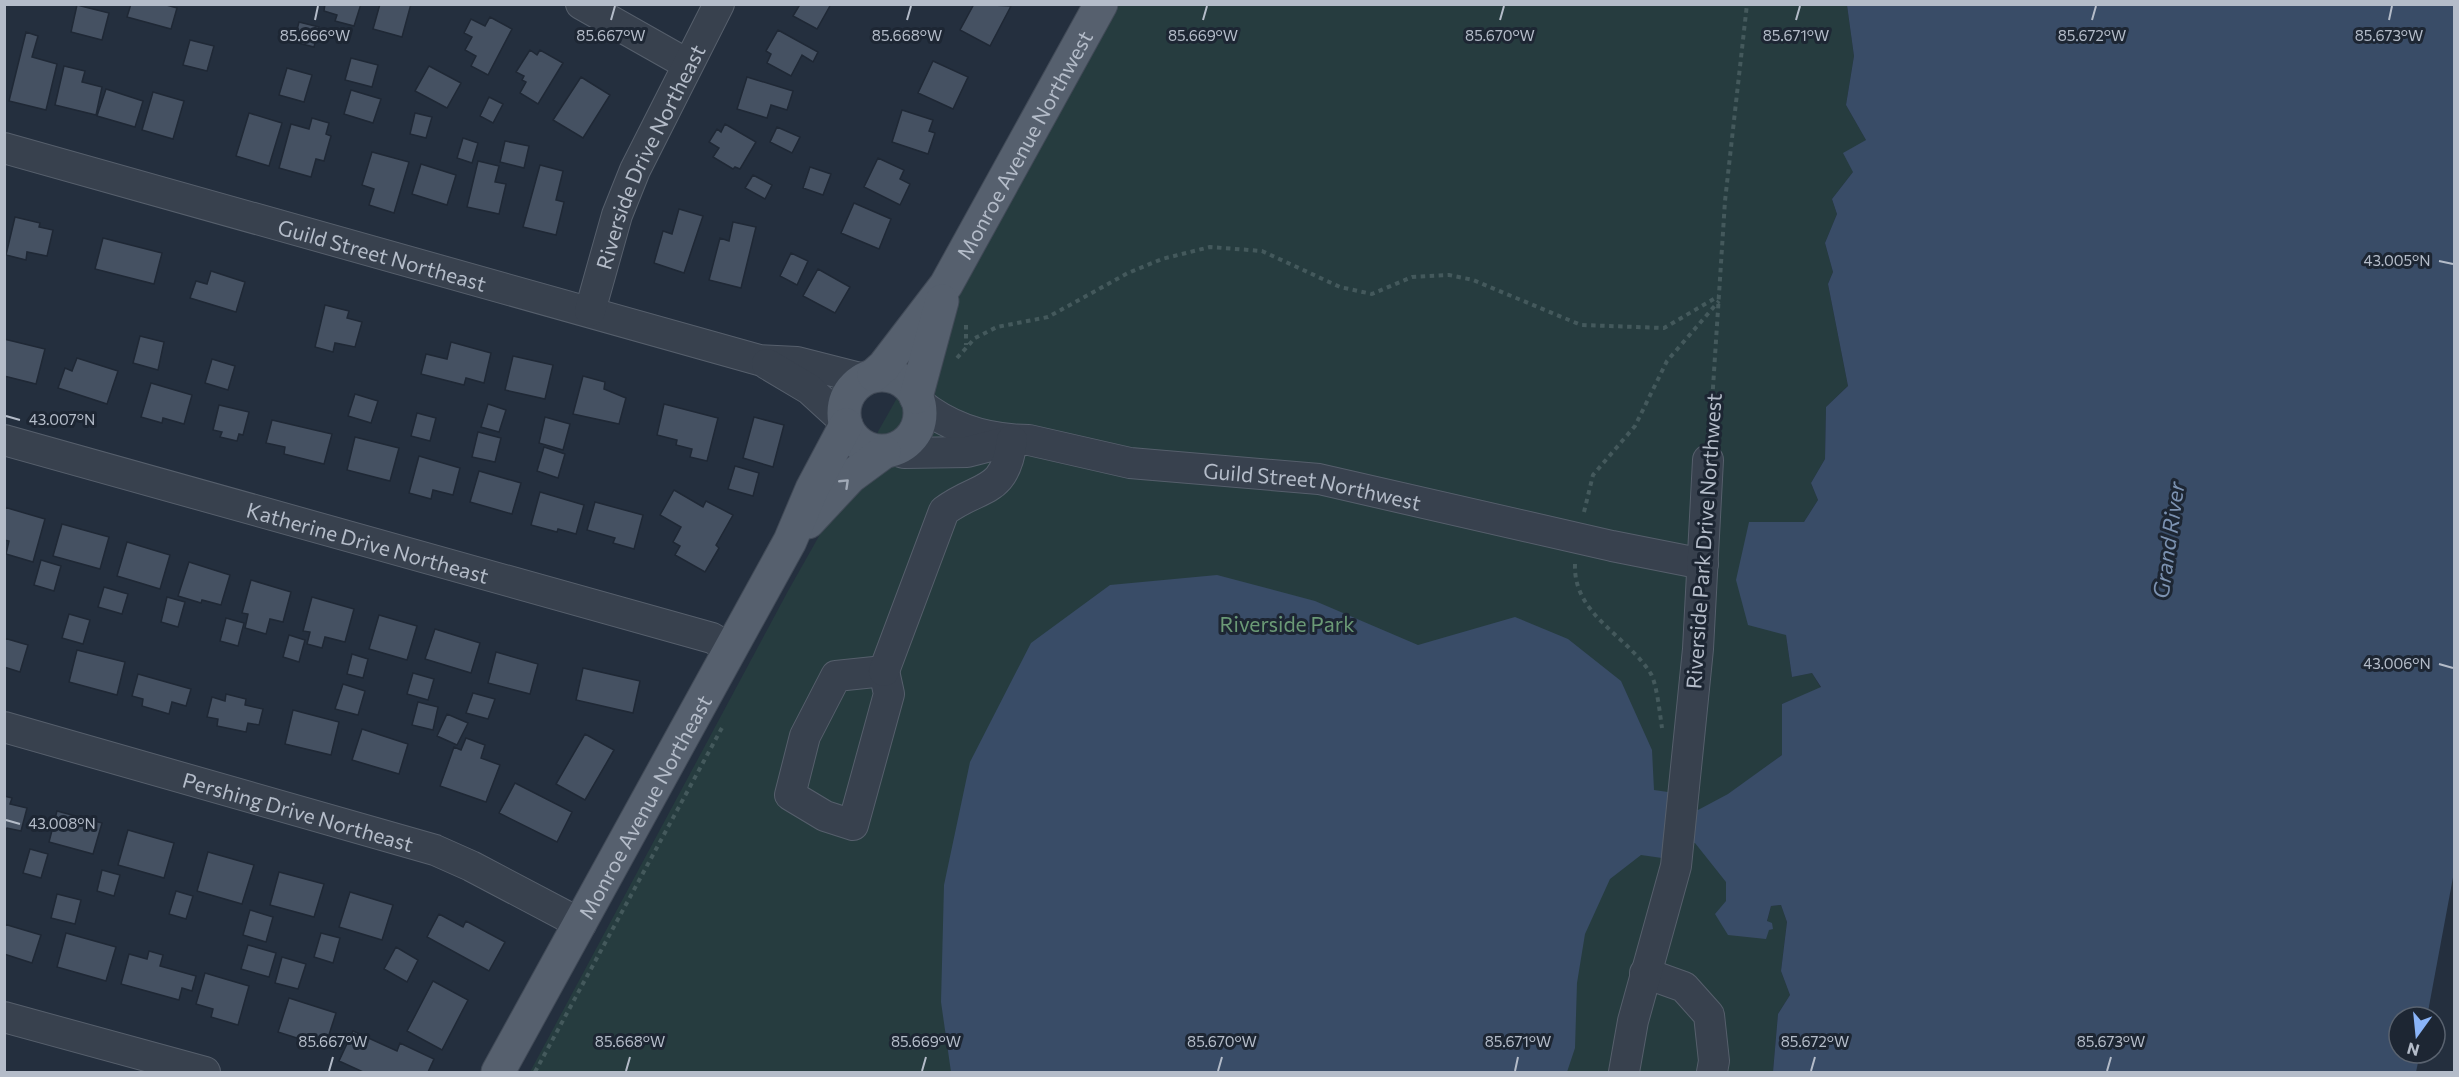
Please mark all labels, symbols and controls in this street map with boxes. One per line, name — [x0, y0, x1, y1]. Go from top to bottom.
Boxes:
text: 85.666°W — [280, 26, 350, 44]
text: 85.667°W — [576, 26, 646, 44]
text: 85.668°W — [872, 26, 942, 44]
street label: Monroe Avenue Northwest — [950, 26, 1097, 263]
text: 85.669°W — [1168, 26, 1238, 44]
text: 85.670°W — [1465, 26, 1535, 44]
text: 85.671°W — [1763, 26, 1829, 44]
text: 85.672°W — [2058, 26, 2126, 44]
text: 85.673°W — [2355, 26, 2423, 44]
street label: Riverside Drive Northeast — [590, 40, 709, 272]
street label: Guild Street Northeast — [275, 213, 489, 295]
text: 43.005°N — [2363, 251, 2431, 269]
street label: Riverside Park Drive Northwest — [1680, 392, 1726, 690]
text: 43.007°N — [29, 410, 95, 428]
street label: Guild Street Northwest — [1202, 457, 1424, 514]
one-way arrow — [838, 479, 848, 490]
water label: Grand River — [2146, 479, 2190, 600]
street label: Katherine Drive Northeast — [244, 496, 492, 588]
park label: Riverside Park — [1219, 611, 1355, 636]
text: 43.006°N — [2363, 654, 2431, 672]
street label: Monroe Avenue Northeast — [572, 690, 716, 923]
street label: Pershing Drive Northeast — [180, 766, 417, 856]
text: 43.008°N — [28, 814, 96, 832]
north arrow — [2387, 1005, 2447, 1065]
text: 85.667°W — [298, 1032, 368, 1050]
text: 85.668°W — [595, 1032, 665, 1050]
text: 85.669°W — [891, 1032, 961, 1050]
text: 85.670°W — [1187, 1032, 1257, 1050]
text: 85.671°W — [1485, 1032, 1551, 1050]
text: 85.672°W — [1781, 1032, 1849, 1050]
text: 85.673°W — [2077, 1032, 2145, 1050]
text: N — [2405, 1039, 2421, 1061]

